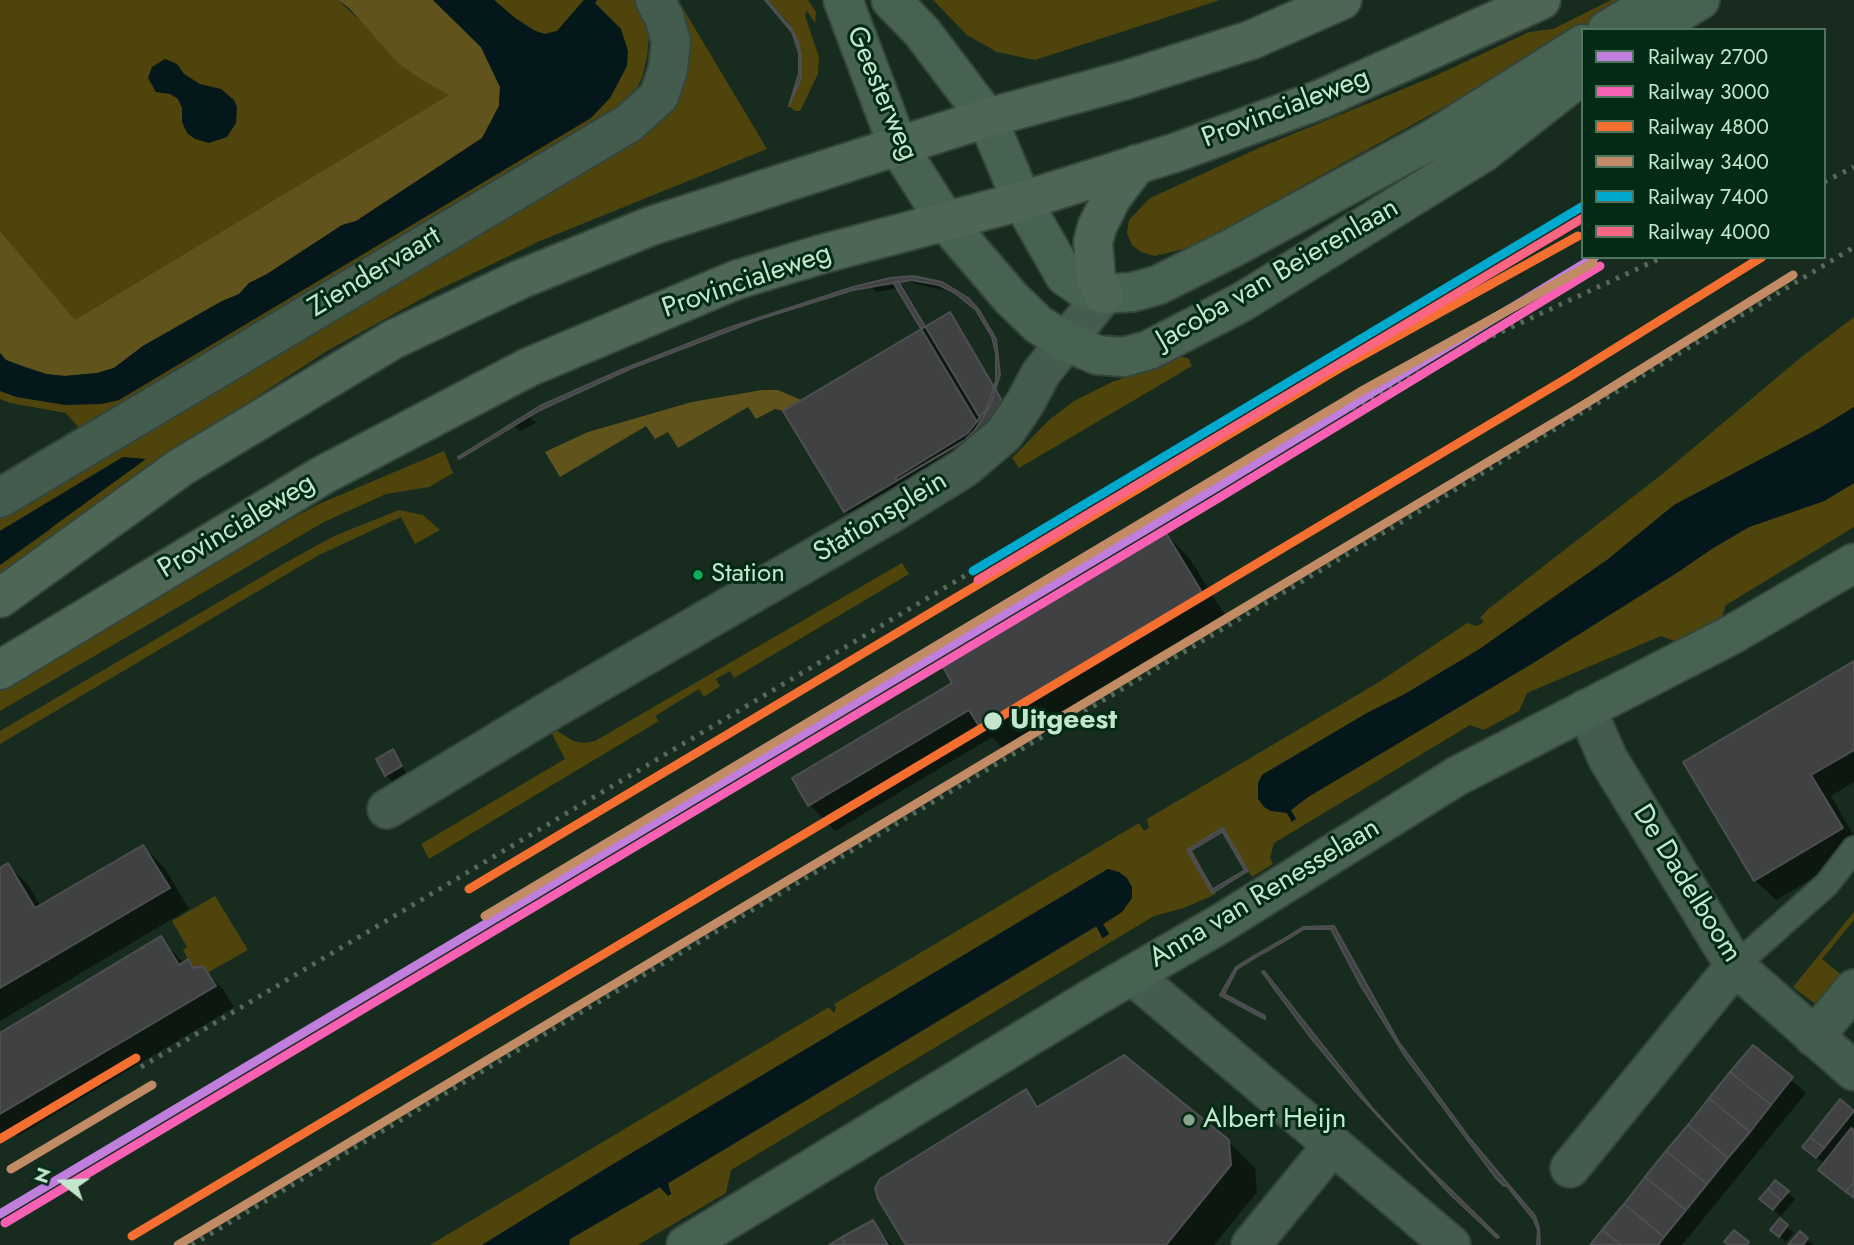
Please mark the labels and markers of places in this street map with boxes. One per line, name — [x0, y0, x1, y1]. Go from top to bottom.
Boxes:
place label: Station — [711, 559, 785, 591]
marker: Station — [691, 568, 705, 582]
place label: Uitgeest — [1010, 704, 1117, 738]
marker: Uitgeest — [982, 710, 1004, 732]
place label: Albert Heijn — [1203, 1103, 1346, 1137]
marker: Albert Heijn — [1181, 1112, 1197, 1128]

